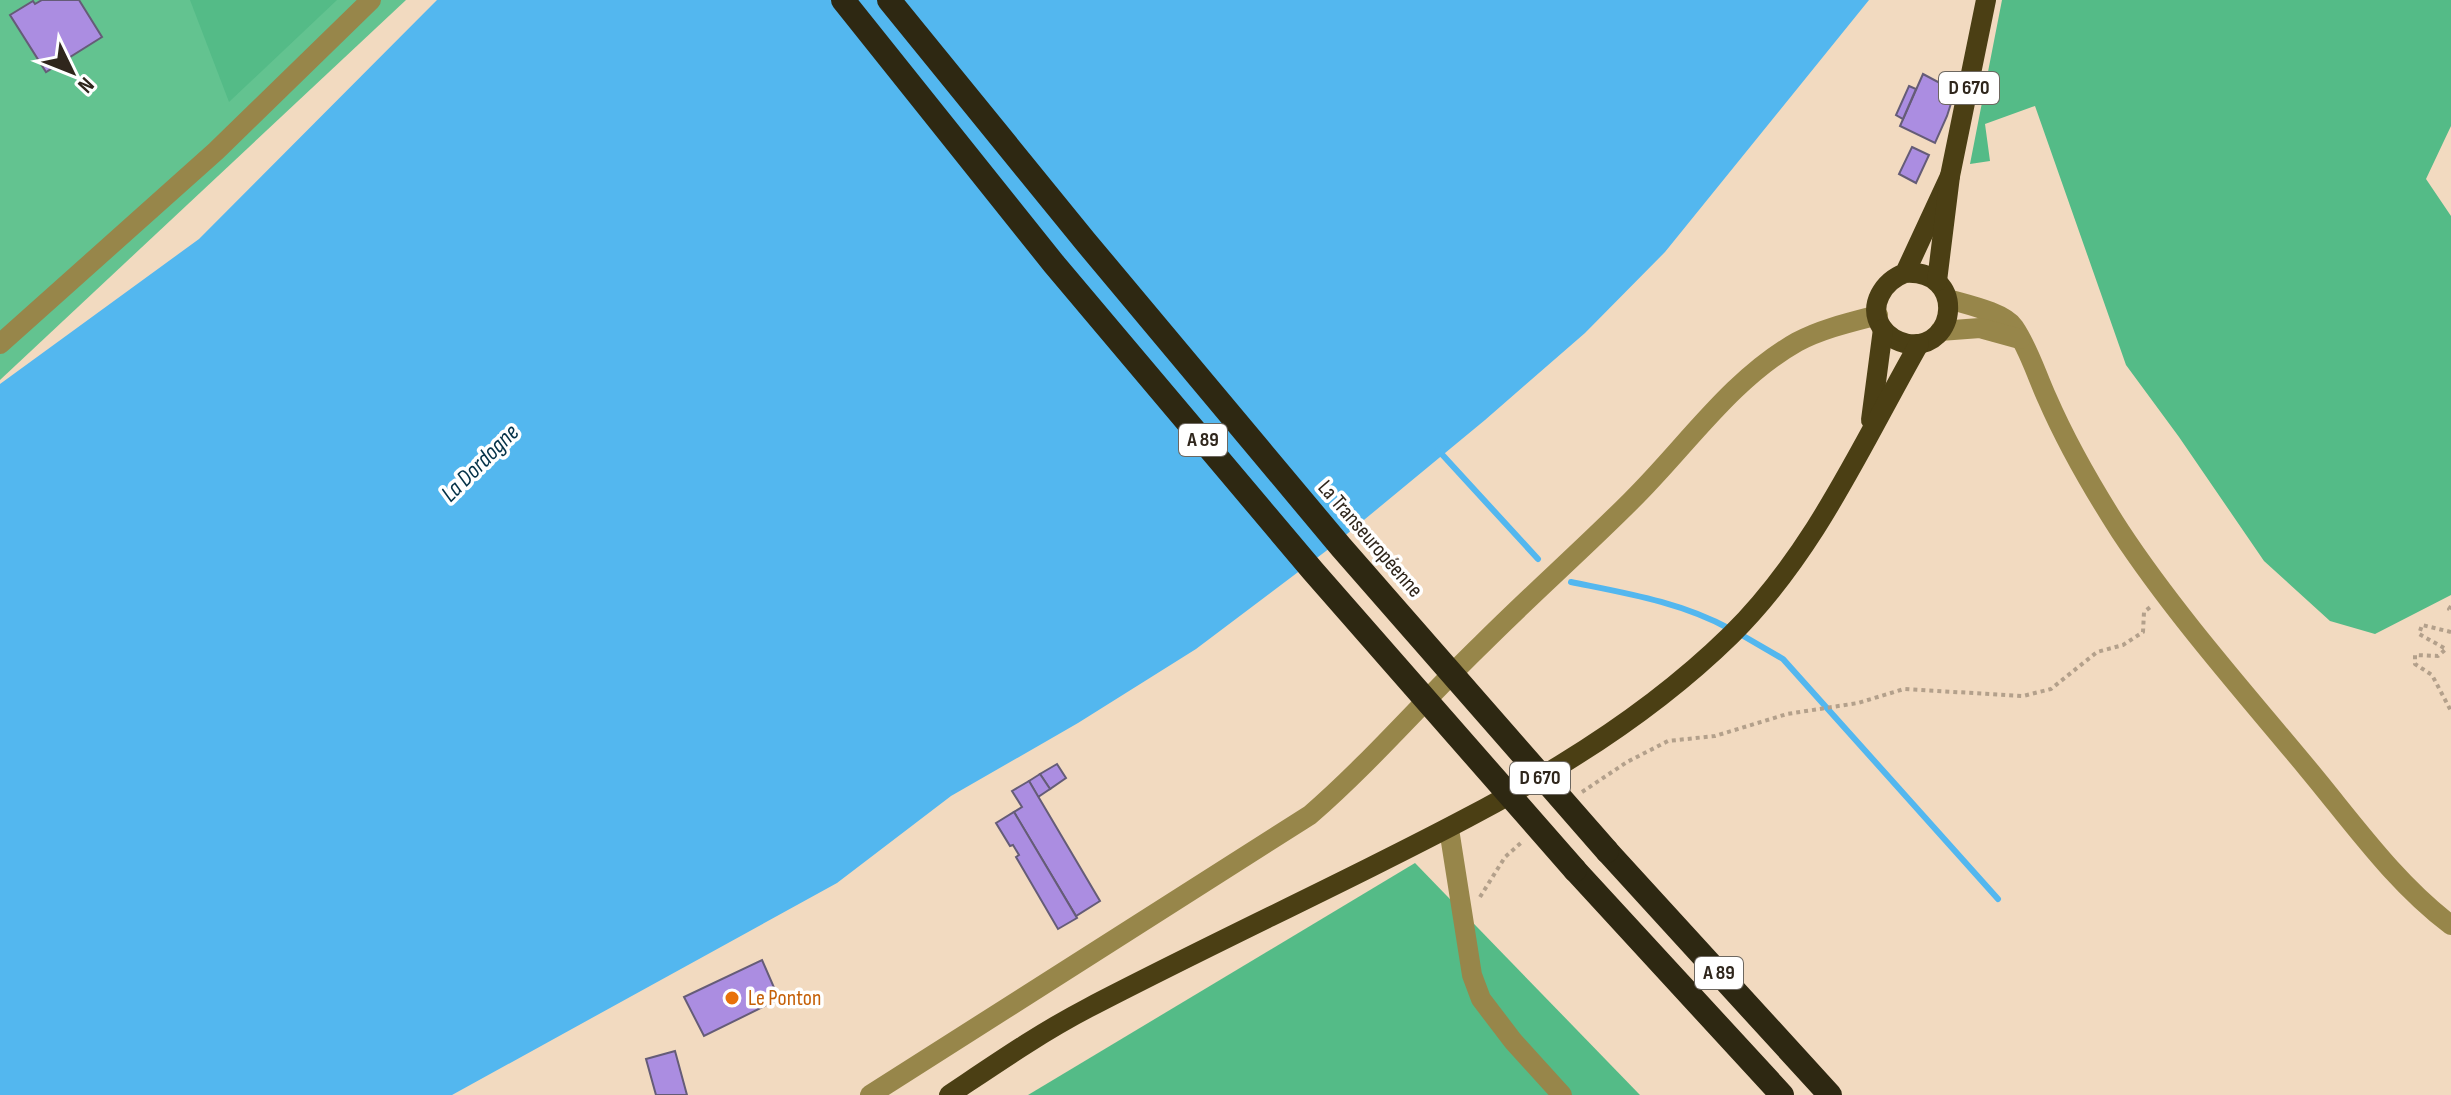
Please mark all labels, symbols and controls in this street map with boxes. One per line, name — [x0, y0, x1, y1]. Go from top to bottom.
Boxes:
north arrow — [32, 32, 112, 112]
text: N — [72, 71, 99, 98]
road number: D 670 — [1939, 72, 1999, 104]
water label: La Dordogne — [435, 418, 525, 508]
road number: A 89 — [1179, 424, 1227, 456]
street label: La Transeuropéenne — [1312, 475, 1428, 603]
road number: D 670 — [1510, 762, 1570, 794]
road number: A 89 — [1695, 957, 1743, 989]
place label: Le Ponton — [748, 985, 821, 1012]
marker: Le Ponton — [723, 989, 741, 1007]

